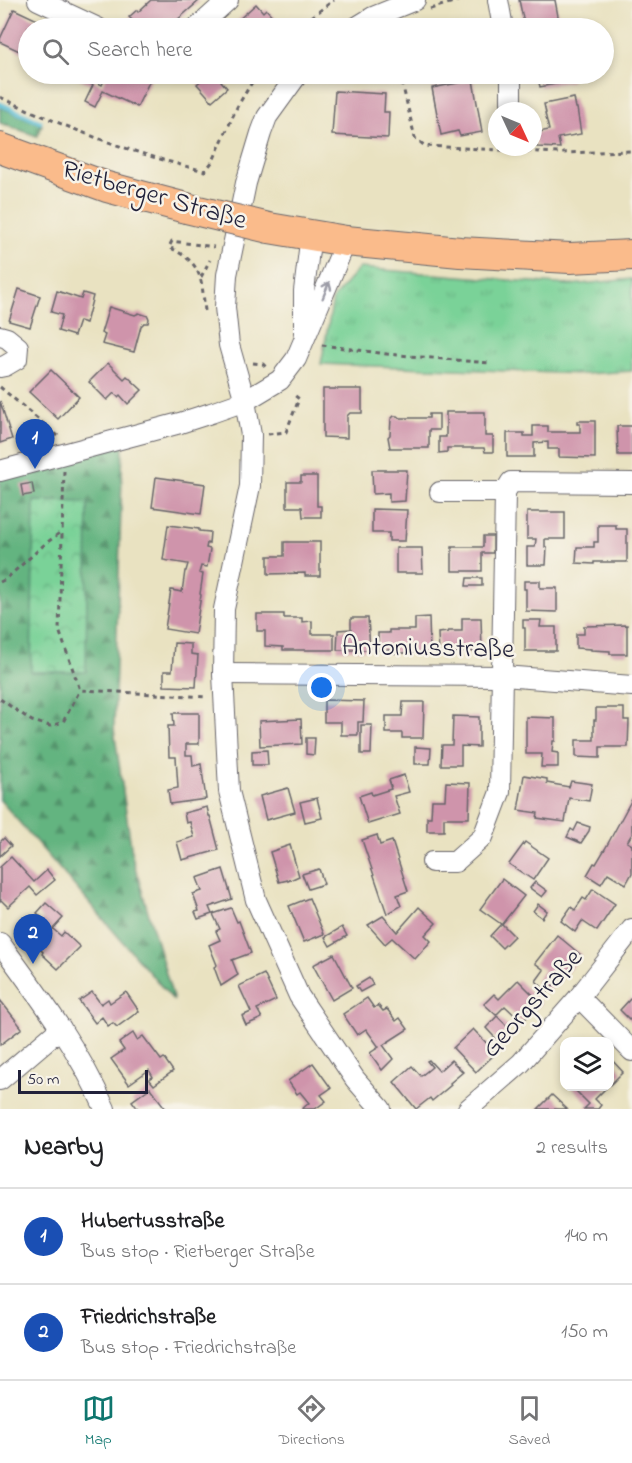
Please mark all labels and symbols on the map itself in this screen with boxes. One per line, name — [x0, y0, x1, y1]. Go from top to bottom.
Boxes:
north arrow — [488, 102, 542, 156]
street label: Rietberger Straße — [57, 151, 252, 241]
one-way arrow — [321, 281, 332, 300]
pin: 1 — [15, 420, 54, 469]
street label: Antoniusstraße — [342, 628, 515, 670]
your location — [307, 673, 336, 702]
pin: 2 — [14, 914, 52, 964]
street label: Georgstraße — [473, 940, 593, 1067]
scale bar — [18, 1067, 148, 1094]

